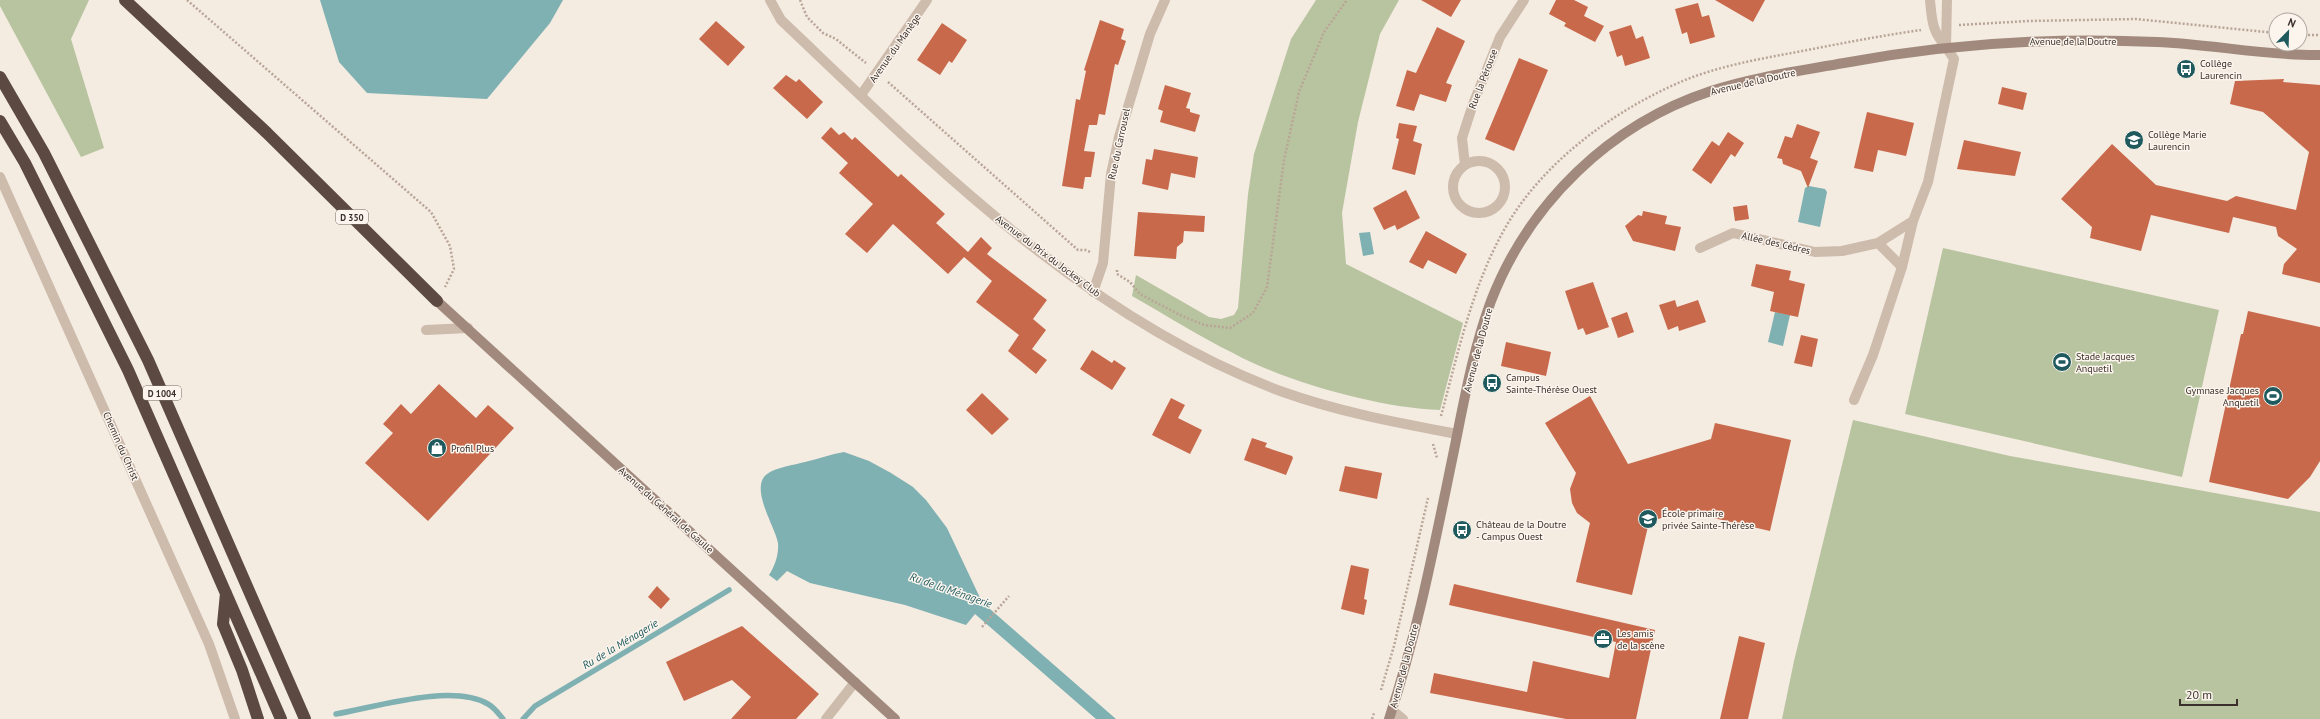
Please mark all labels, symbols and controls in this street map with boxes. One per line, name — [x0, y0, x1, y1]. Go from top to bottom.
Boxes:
street label: Avenue du Manège — [866, 11, 924, 85]
north arrow — [2268, 12, 2308, 52]
text: N — [2286, 15, 2298, 31]
street label: Avenue de la Doutre — [2030, 35, 2116, 48]
street label: Rue la Pérouse — [1466, 47, 1500, 111]
place label: Collège Laurencin — [2200, 57, 2242, 82]
bus stop icon: Collège Laurencin — [2175, 58, 2197, 80]
street label: Avenue de la Doutre — [1709, 66, 1797, 98]
street label: Rue du Carrousel — [1105, 107, 1133, 181]
place label: Collège Marie Laurencin — [2148, 128, 2207, 153]
school or university icon: Collège Marie Laurencin — [2123, 129, 2145, 151]
road number: D 350 — [336, 210, 368, 224]
street label: Avenue du Prix du Jockey Club — [993, 212, 1103, 300]
street label: Allée des Cèdres — [1740, 229, 1812, 257]
street label: Avenue de la Doutre — [1460, 306, 1496, 394]
place label: Stade Jacques Anquetil — [2076, 350, 2135, 375]
sports icon: Stade Jacques Anquetil — [2051, 351, 2073, 373]
place label: Campus Sainte-Thérèse Ouest — [1506, 371, 1598, 396]
bus stop icon: Campus Sainte-Thérèse Ouest — [1481, 372, 1503, 394]
place label: Gymnase Jacques Anquetil — [2186, 384, 2259, 409]
sports icon: Gymnase Jacques Anquetil — [2262, 385, 2284, 407]
road number: D 1004 — [143, 386, 181, 400]
street label: Chemin du Christ — [100, 410, 142, 483]
shop icon: Profil Plus — [426, 437, 448, 459]
place label: Profil Plus — [451, 442, 494, 455]
street label: Avenue du Général de Gaulle — [616, 464, 716, 556]
place label: École primaire privée Sainte-Thérèse — [1662, 507, 1754, 532]
school or university icon: École primaire privée Sainte-Thérèse — [1637, 508, 1659, 530]
place label: Château de la Doutre - Campus Ouest — [1476, 518, 1566, 543]
bus stop icon: Château de la Doutre - Campus Ouest — [1451, 519, 1473, 541]
water label: Ru de la Ménagerie — [908, 569, 994, 611]
water label: Ru de la Ménagerie — [579, 616, 661, 672]
street label: Avenue de la Doutre — [1386, 622, 1422, 710]
place label: Les amis de la scène — [1617, 627, 1665, 652]
office icon: Les amis de la scène — [1592, 628, 1614, 650]
scale bar — [2180, 681, 2237, 707]
text: 20 m — [2186, 687, 2212, 702]

